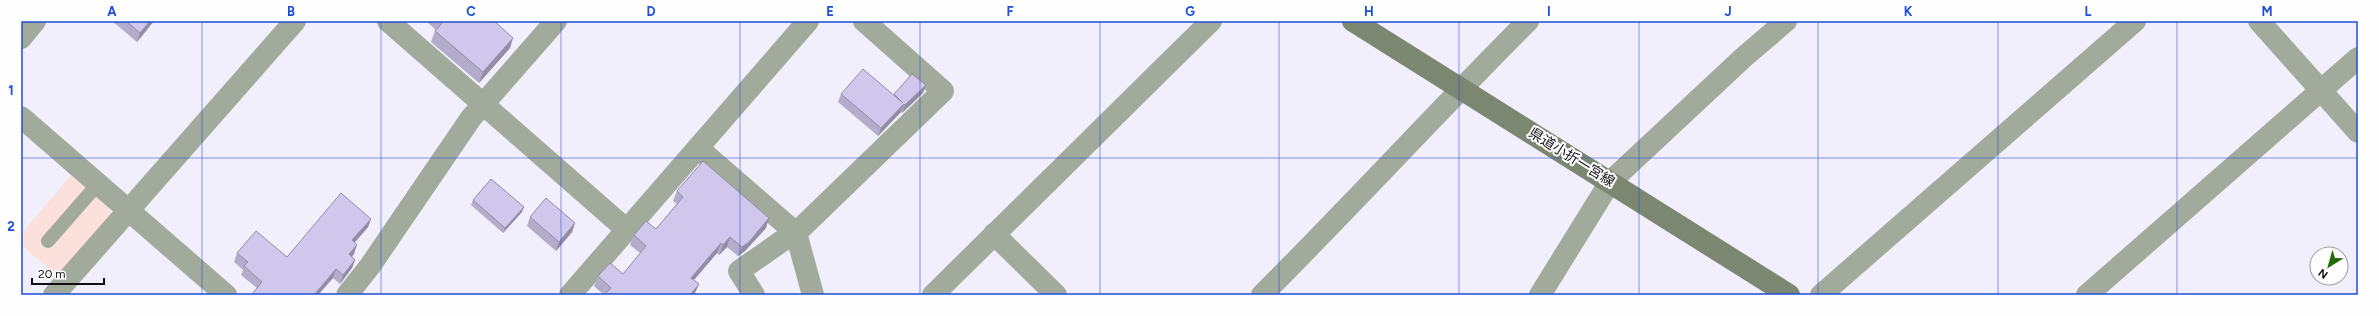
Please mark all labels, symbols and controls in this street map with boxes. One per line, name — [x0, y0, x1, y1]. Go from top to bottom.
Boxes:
text: A — [107, 4, 117, 19]
text: B — [287, 4, 295, 19]
text: C — [466, 4, 476, 19]
text: D — [646, 4, 656, 19]
text: E — [826, 4, 834, 19]
text: F — [1006, 4, 1014, 19]
text: G — [1185, 4, 1195, 19]
text: H — [1364, 4, 1374, 19]
text: I — [1547, 4, 1551, 19]
text: J — [1724, 4, 1732, 19]
text: K — [1904, 4, 1913, 19]
text: L — [2085, 4, 2092, 19]
text: M — [2261, 4, 2273, 19]
text: 1 — [8, 83, 14, 98]
street label: 県道小折一宮線 — [1526, 124, 1618, 191]
text: 2 — [7, 219, 15, 234]
north arrow — [2309, 246, 2349, 286]
scale bar — [32, 260, 104, 286]
text: N — [2316, 266, 2331, 281]
text: 20 m — [38, 267, 66, 281]

